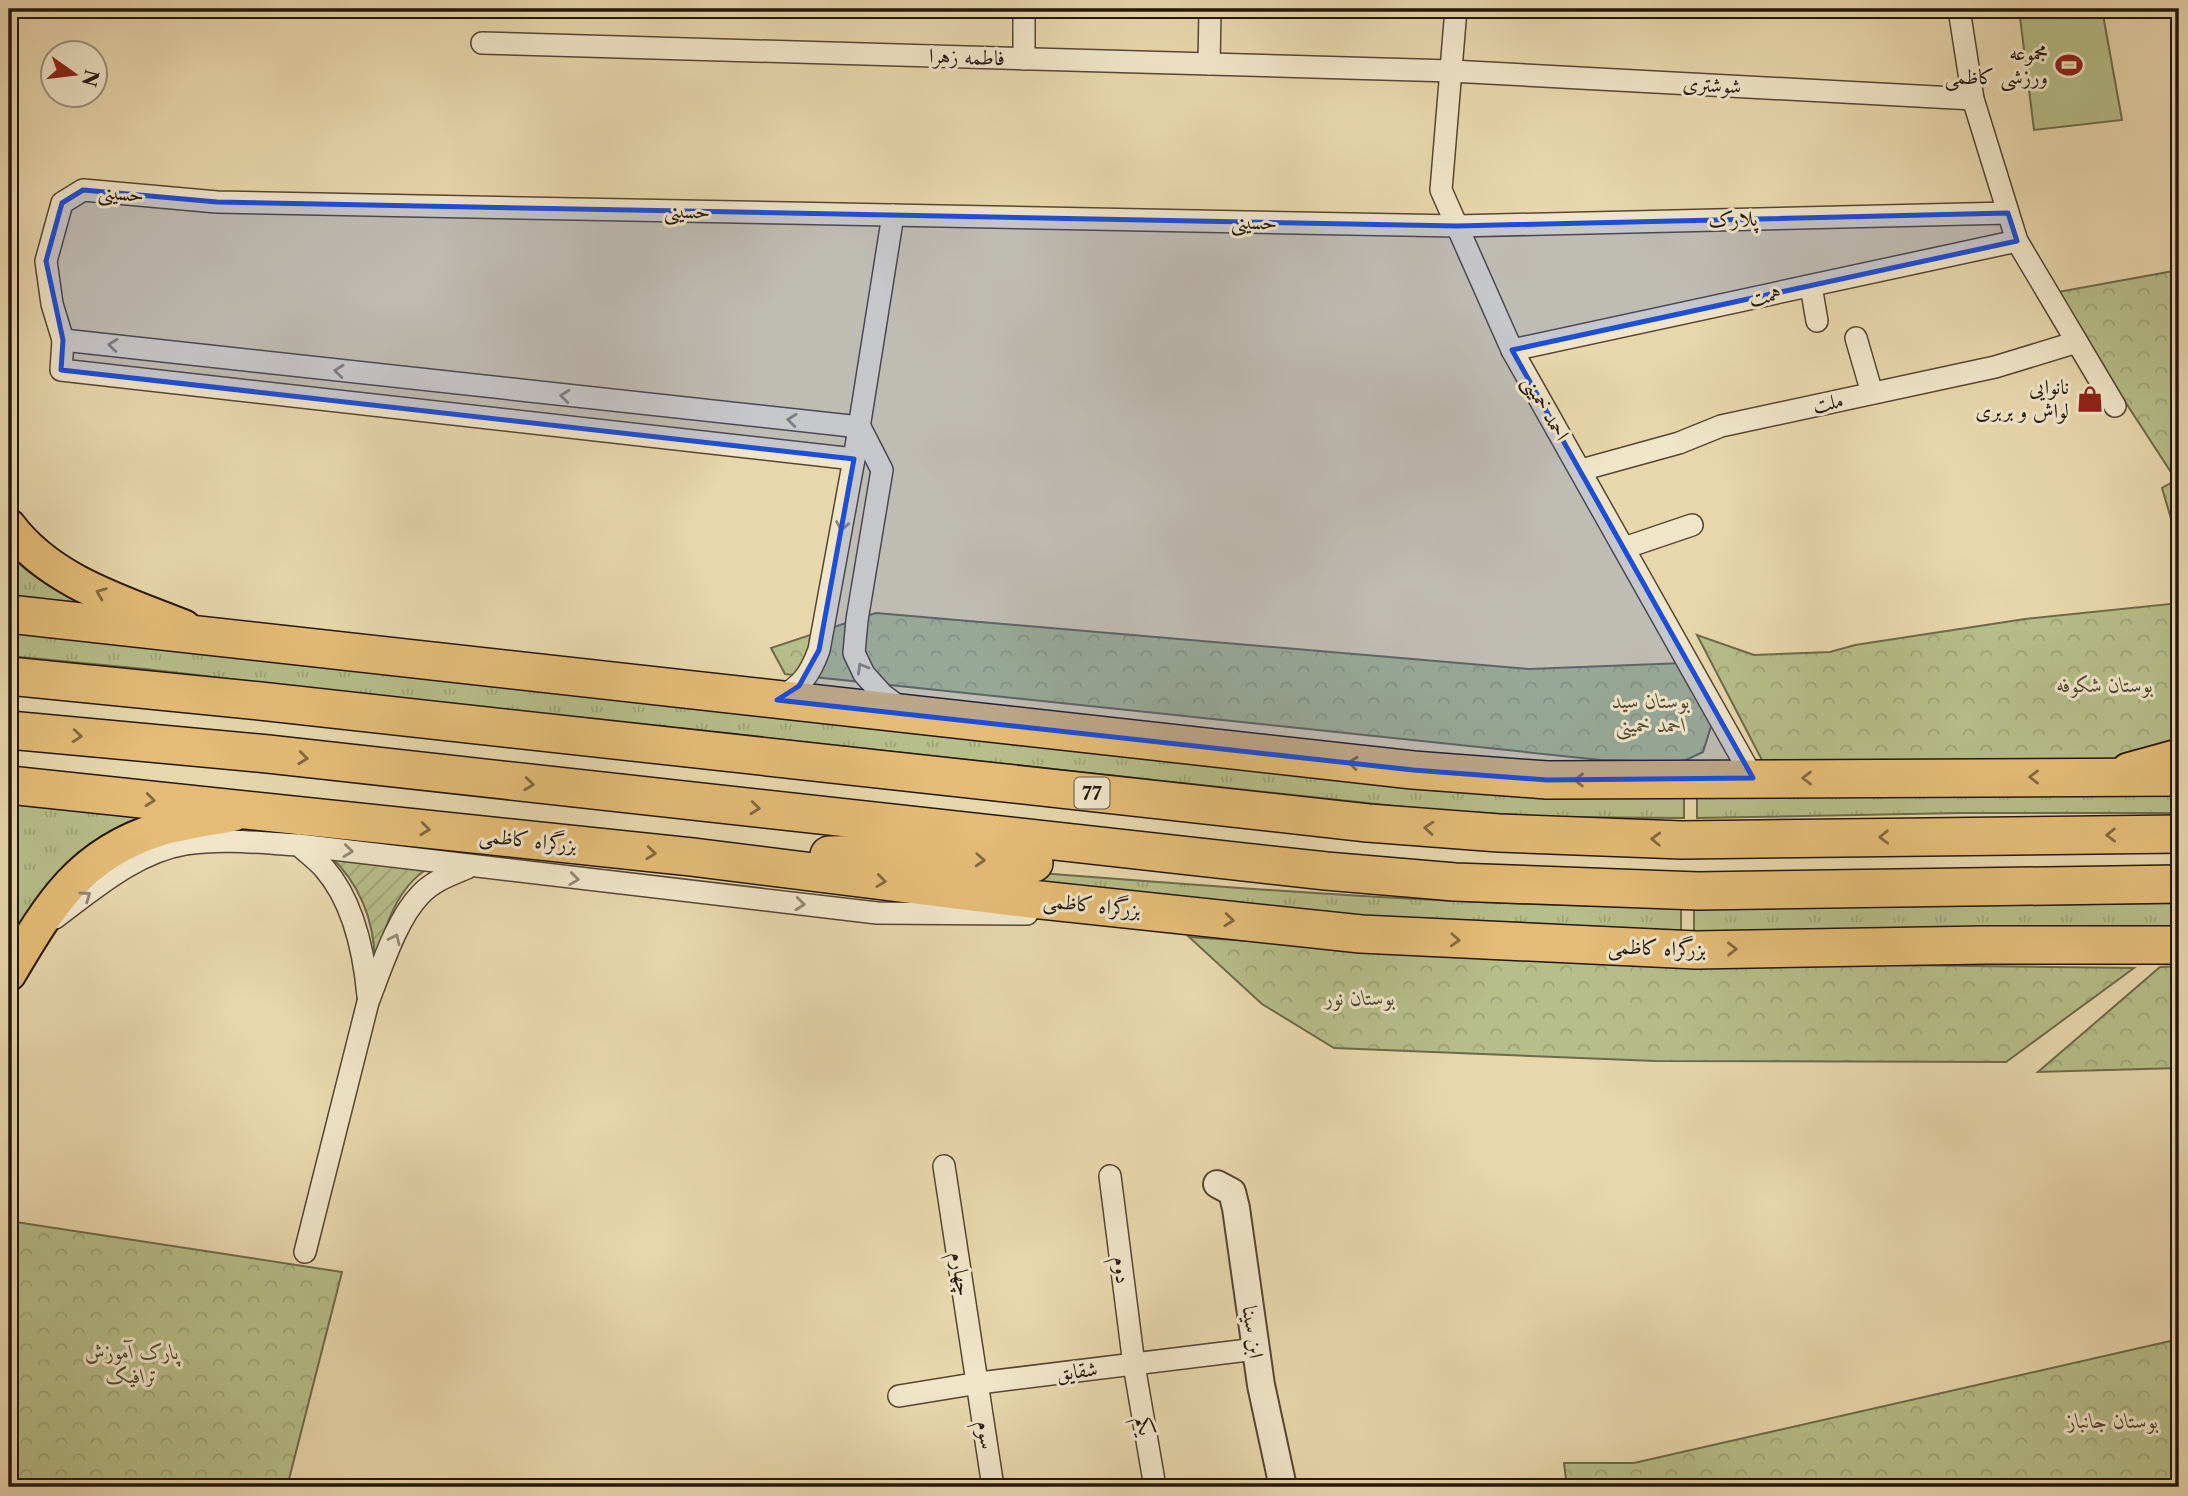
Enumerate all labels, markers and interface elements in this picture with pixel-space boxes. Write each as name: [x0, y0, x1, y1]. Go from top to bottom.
north arrow: [38, 38, 108, 108]
place label: مجموعه ورزشی کاظمی: [1945, 40, 2048, 92]
street label: فاطمه زهرا: [929, 43, 1005, 71]
sports icon: مجموعه ورزشی کاظمی: [2054, 50, 2084, 80]
text: N: [77, 67, 103, 89]
street label: شوشتری: [1682, 70, 1742, 100]
street label: حسینی: [97, 178, 145, 210]
street label: حسینی: [664, 198, 710, 226]
street label: پلارک: [1708, 206, 1759, 234]
street label: حسینی: [1231, 209, 1277, 237]
street label: همت: [1746, 280, 1783, 311]
one-way arrow: [107, 338, 119, 353]
one-way arrow: [334, 363, 345, 378]
street label: احمد خمینی: [1515, 371, 1575, 446]
place label: نانوایی لواش و بربری: [1975, 374, 2069, 424]
shop icon: نانوایی لواش و بربری: [2075, 384, 2105, 414]
street label: ملت: [1810, 387, 1846, 418]
one-way arrow: [560, 389, 571, 404]
one-way arrow: [786, 413, 797, 428]
one-way arrow: [835, 520, 850, 532]
one-way arrow: [95, 588, 107, 602]
one-way arrow: [857, 663, 870, 676]
park label: بوستان شکوفه: [2057, 672, 2153, 698]
park label: بوستان سید احمد خمینی: [1612, 688, 1690, 740]
one-way arrow: [71, 728, 82, 743]
one-way arrow: [297, 751, 309, 766]
one-way arrow: [1347, 756, 1358, 771]
one-way arrow: [2029, 769, 2039, 785]
one-way arrow: [1801, 770, 1812, 786]
one-way arrow: [1574, 772, 1584, 788]
one-way arrow: [523, 776, 535, 791]
road number: 77: [1074, 778, 1110, 808]
one-way arrow: [144, 792, 156, 807]
one-way arrow: [750, 801, 761, 816]
one-way arrow: [419, 821, 430, 836]
street label: بزرگراه کاظمی: [478, 821, 578, 859]
one-way arrow: [1423, 821, 1434, 836]
one-way arrow: [2105, 827, 2116, 843]
one-way arrow: [1878, 830, 1889, 845]
one-way arrow: [1650, 831, 1661, 846]
one-way arrow: [342, 844, 354, 859]
one-way arrow: [646, 845, 657, 860]
one-way arrow: [975, 852, 986, 867]
one-way arrow: [568, 872, 580, 887]
one-way arrow: [875, 873, 887, 888]
street label: بزرگراه کاظمی: [1042, 886, 1142, 924]
one-way arrow: [78, 892, 91, 904]
one-way arrow: [794, 897, 806, 912]
one-way arrow: [1223, 912, 1235, 927]
one-way arrow: [1450, 932, 1461, 947]
street label: بزرگراه کاظمی: [1608, 932, 1707, 964]
one-way arrow: [386, 934, 400, 946]
one-way arrow: [1727, 941, 1738, 957]
park label: بوستان نور: [1323, 985, 1395, 1011]
street label: چهارم: [940, 1250, 977, 1299]
street label: دوم: [1102, 1255, 1137, 1286]
street label: ابن سینا: [1236, 1304, 1270, 1360]
park label: پارک آموزش ترافیک: [85, 1339, 181, 1388]
street label: شقایق: [1055, 1356, 1099, 1386]
park label: بوستان جانباز: [2066, 1408, 2158, 1434]
street label: یکم: [1124, 1415, 1160, 1440]
street label: سوم: [966, 1419, 1001, 1452]

